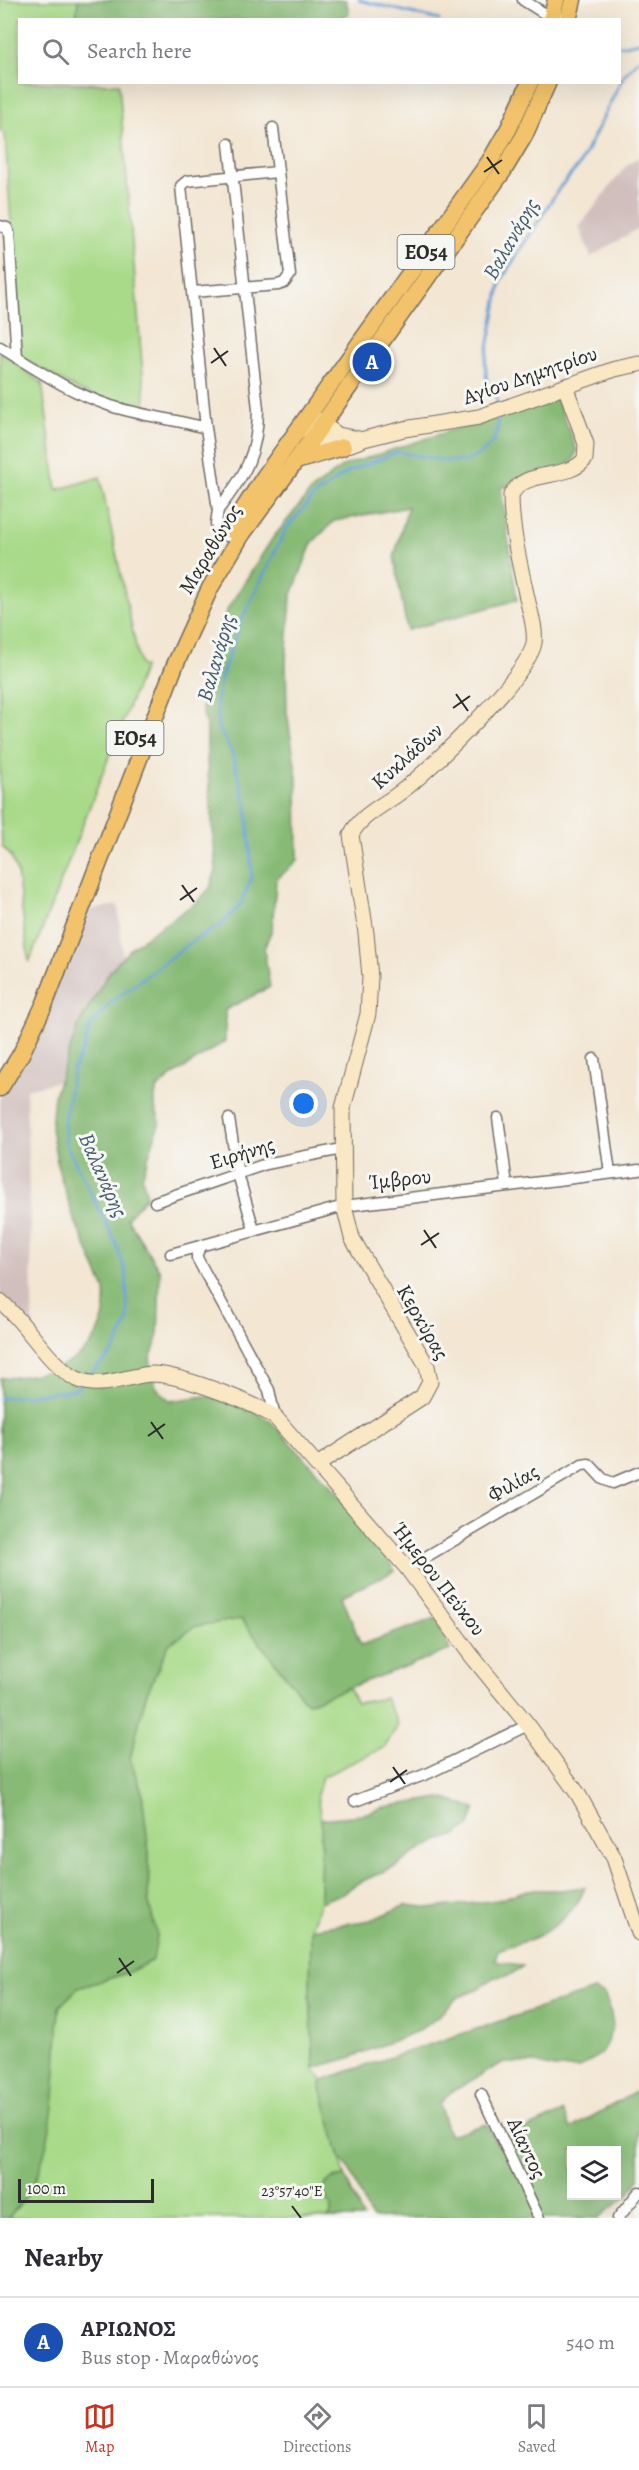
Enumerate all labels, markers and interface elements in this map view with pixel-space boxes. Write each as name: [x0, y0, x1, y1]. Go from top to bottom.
search box: [18, 18, 621, 84]
icon: search: [39, 35, 72, 68]
text: Search here: [87, 36, 192, 66]
water label: Βαλανάρης: [476, 193, 546, 285]
road number: ΕΟ54: [398, 235, 454, 269]
street label: Αγίου Δημητρίου: [458, 339, 601, 411]
pin: A: [352, 340, 392, 385]
street label: Μαραθώνος: [172, 499, 248, 599]
water label: Βαλανάρης: [189, 611, 243, 705]
street label: Κυκλάδων: [365, 716, 449, 796]
road number: ΕΟ54: [106, 721, 164, 755]
your location: [289, 1089, 318, 1118]
water label: Βαλανάρης: [71, 1128, 135, 1222]
street label: Ειρήνης: [206, 1130, 278, 1176]
street label: Ίμβρου: [367, 1162, 433, 1196]
street label: Κερκύρας: [390, 1279, 456, 1365]
street label: Φιλίας: [482, 1457, 544, 1509]
street label: Ήμερου Πεύκου: [386, 1516, 492, 1642]
street label: Αίαντος: [500, 2112, 553, 2183]
map controls: [567, 2146, 621, 2200]
button: layers: [567, 2146, 621, 2200]
scale bar: [18, 2176, 154, 2204]
text: 100 m: [27, 2178, 66, 2200]
text: 23°57'40"E: [261, 2181, 323, 2201]
text: Nearby: [24, 2240, 103, 2275]
text: ΑΡΙΩΝΟΣ: [81, 2314, 176, 2344]
text: A: [37, 2329, 50, 2356]
text: 540 m: [566, 2329, 615, 2356]
text: Bus stop · Μαραθώνος: [81, 2344, 259, 2371]
tab: Map: [83, 2400, 116, 2458]
tab: Directions: [283, 2400, 351, 2458]
tab: Saved: [518, 2400, 556, 2458]

